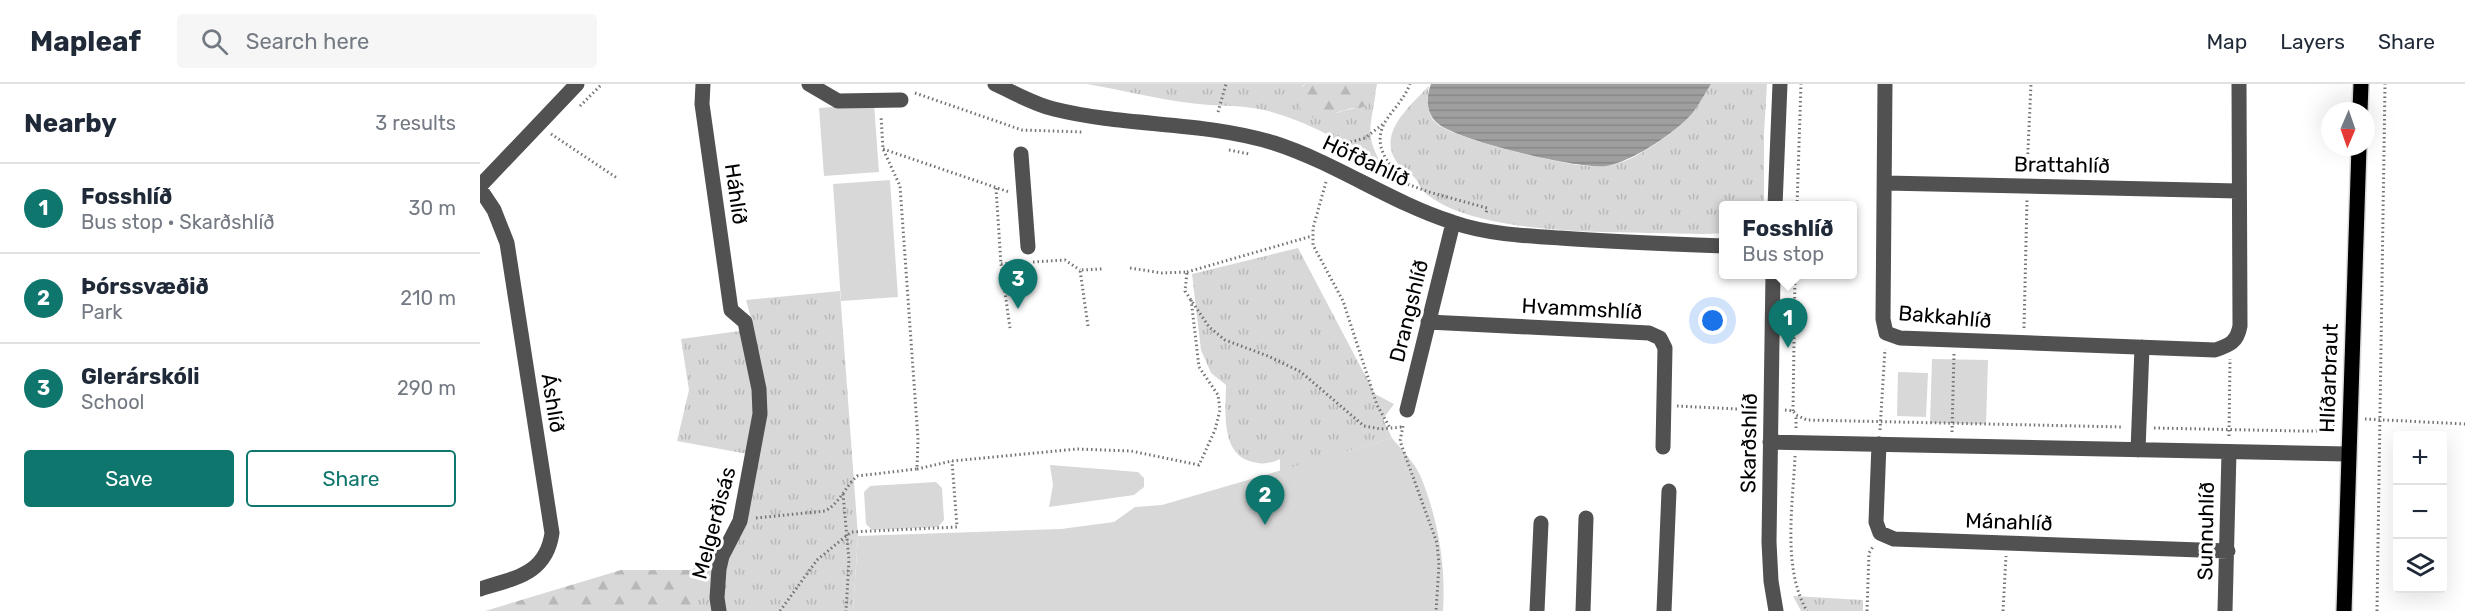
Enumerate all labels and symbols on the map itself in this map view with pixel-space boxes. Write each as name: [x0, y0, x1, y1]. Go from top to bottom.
north arrow: [2321, 102, 2375, 156]
street label: Höfðahlíð: [1319, 130, 1414, 191]
street label: Brattahlíð: [2014, 151, 2110, 178]
street label: Háhlíð: [720, 162, 753, 226]
street label: Drangshlíð: [1384, 257, 1433, 365]
pin: 3: [998, 260, 1038, 309]
street label: Hvammshlíð: [1521, 293, 1643, 324]
pin: 1: [1768, 298, 1808, 348]
street label: Bakkahlíð: [1897, 300, 1993, 333]
your location: [1698, 306, 1727, 335]
street label: Hlíðarbraut: [2314, 323, 2343, 433]
street label: Áshlíð: [536, 371, 571, 434]
street label: Skarðshlíð: [1735, 393, 1762, 493]
street label: Melgerðisás: [687, 464, 740, 582]
pin: 2: [1246, 476, 1284, 525]
street label: Sunnuhlíð: [2192, 481, 2219, 581]
street label: Mánahlíð: [1965, 507, 2053, 536]

